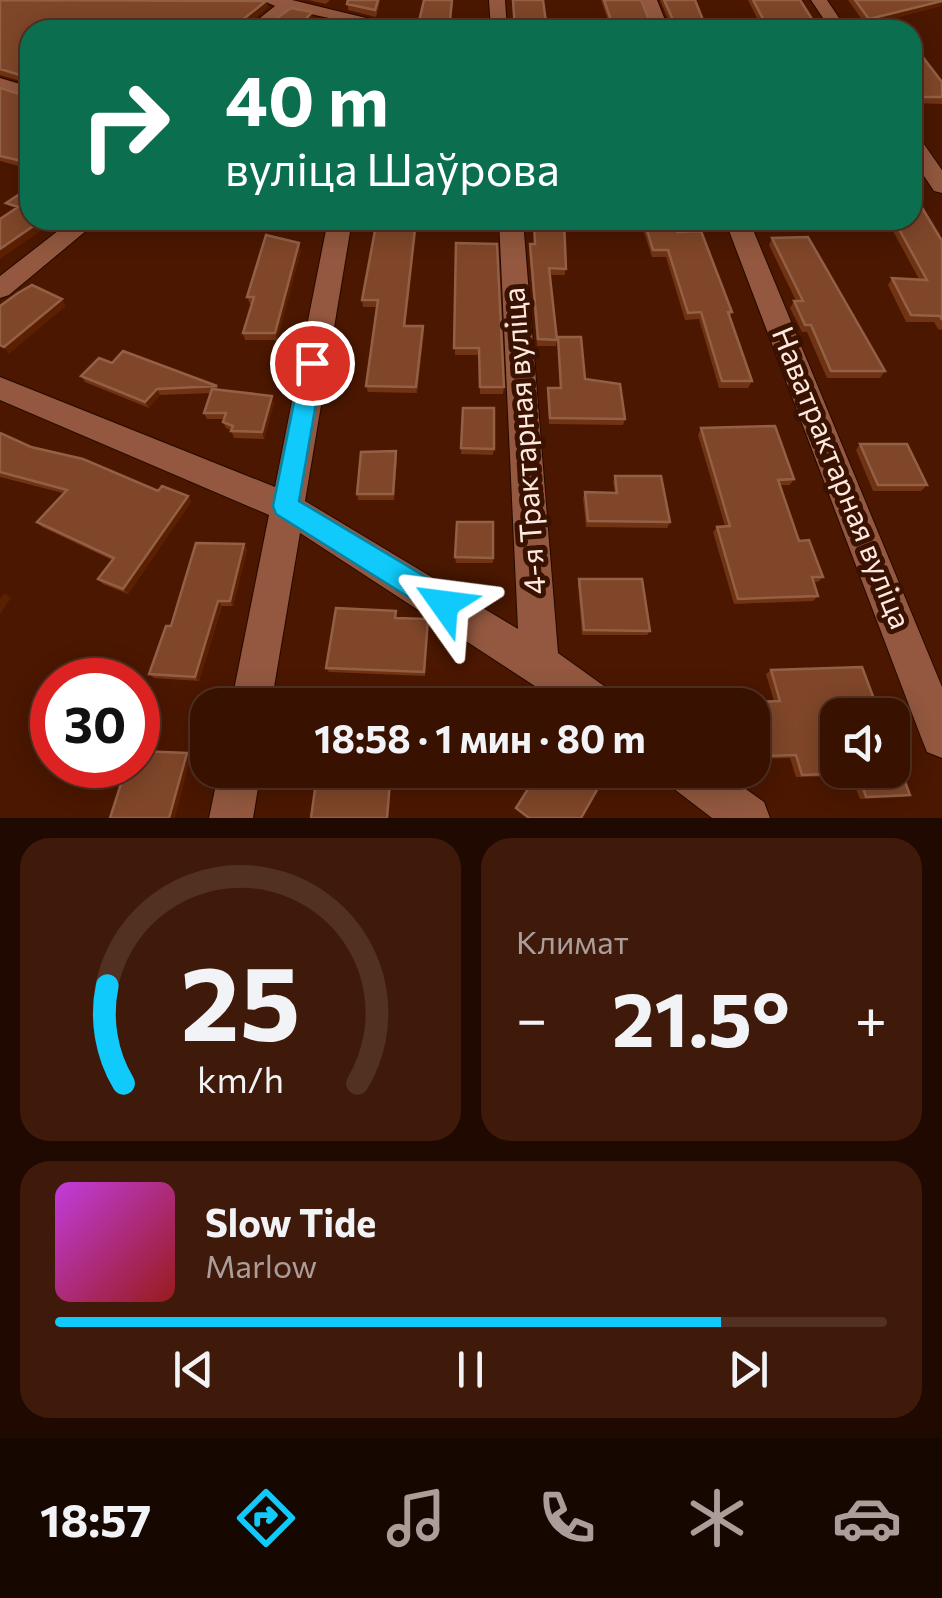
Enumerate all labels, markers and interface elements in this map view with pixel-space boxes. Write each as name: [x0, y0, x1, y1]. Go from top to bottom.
text: 40 m: [225, 55, 389, 140]
icon: right: [60, 60, 190, 190]
text: вуліца Шаўрова: [225, 140, 560, 195]
street label: 4-я Трактарная вуліца: [493, 286, 552, 596]
pin: [270, 321, 355, 406]
street label: Наватрактарная вуліца: [766, 321, 921, 634]
icon: arrive: [285, 336, 340, 391]
position arrow: [392, 552, 496, 656]
speed limit sign: 30: [30, 658, 160, 788]
map controls: [820, 698, 910, 788]
button: sound: [820, 698, 910, 788]
text: 18:58 · 1 мин · 80 m: [314, 714, 646, 761]
text: Климат: [516, 921, 629, 961]
text: 25: [181, 935, 300, 1062]
text: 21.5°: [612, 971, 790, 1062]
text: −: [516, 983, 547, 1050]
text: +: [855, 983, 887, 1050]
text: km/h: [197, 1057, 284, 1100]
text: Slow Tide: [205, 1198, 376, 1245]
text: Marlow: [205, 1245, 317, 1285]
icon: previous: [166, 1342, 221, 1397]
icon: pause: [443, 1342, 498, 1397]
icon: next: [721, 1342, 776, 1397]
icon: directions: [231, 1483, 301, 1553]
icon: music: [381, 1483, 451, 1553]
icon: phone: [532, 1483, 602, 1553]
icon: climate: [682, 1483, 752, 1553]
icon: car: [832, 1483, 902, 1553]
text: 18:57: [40, 1491, 151, 1546]

